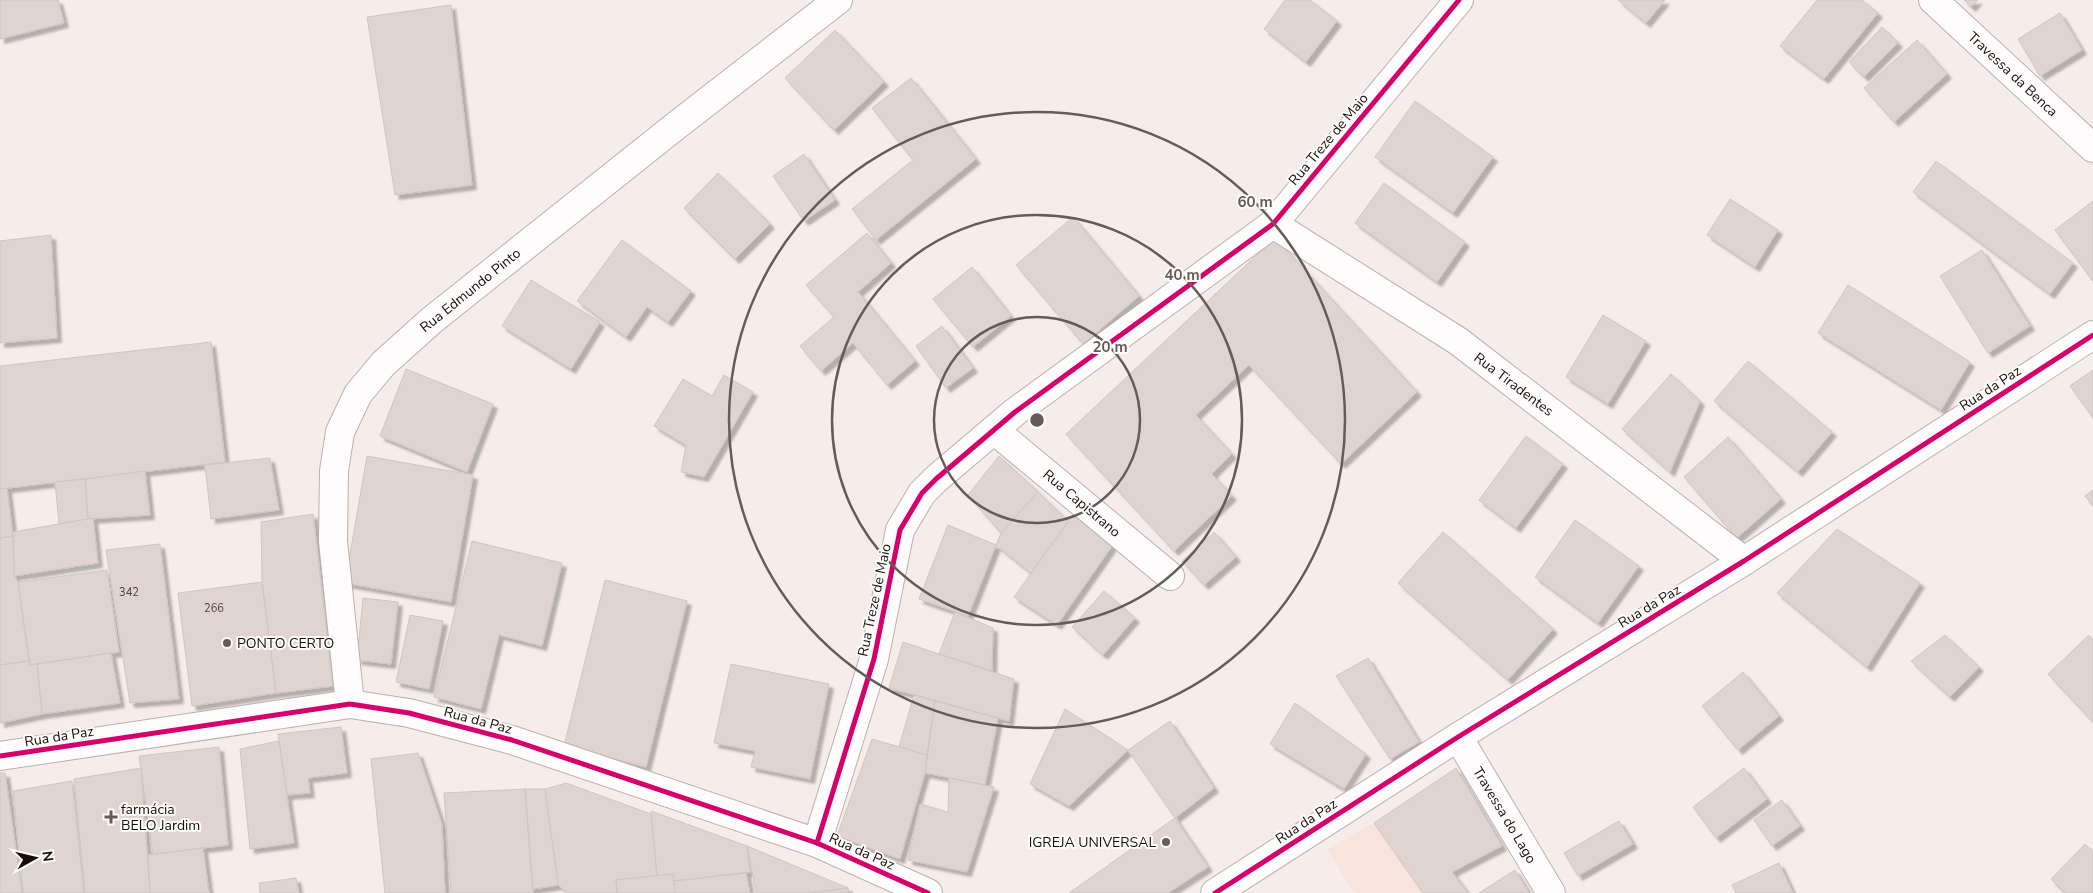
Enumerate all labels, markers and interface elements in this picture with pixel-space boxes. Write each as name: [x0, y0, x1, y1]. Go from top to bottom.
street label: Travessa da Benca: [1964, 28, 2062, 121]
street label: Rua Treze de Maio: [1284, 89, 1373, 189]
text: 60 m: [1237, 192, 1273, 212]
street label: Rua Edmundo Pinto: [416, 244, 525, 337]
text: 40 m: [1164, 265, 1200, 285]
text: 20 m: [1092, 337, 1128, 357]
street label: Rua Tiradentes: [1470, 348, 1558, 421]
street label: Rua da Paz: [1956, 361, 2025, 415]
centre of rings: [1028, 411, 1046, 429]
street label: Rua Capistrano: [1039, 465, 1125, 542]
street label: Rua Treze de Maio: [853, 542, 896, 658]
street label: Rua da Paz: [1614, 580, 1685, 633]
house number: 342: [119, 585, 139, 600]
house number: 266: [204, 601, 224, 616]
place label: PONTO CERTO: [237, 634, 334, 653]
marker: PONTO CERTO: [221, 637, 233, 649]
street label: Rua da Paz: [442, 702, 515, 739]
street label: Rua da Paz: [23, 722, 96, 751]
street label: Travessa do Lago: [1468, 764, 1541, 867]
street label: Rua da Paz: [1272, 794, 1341, 848]
place label: farmácia BELO Jardim: [121, 800, 200, 835]
marker: farmácia BELO Jardim: [105, 811, 117, 823]
street label: Rua da Paz: [826, 829, 898, 875]
north arrow: [10, 833, 60, 883]
place label: IGREJA UNIVERSAL: [1029, 833, 1156, 852]
marker: IGREJA UNIVERSAL: [1160, 836, 1172, 848]
text: N: [37, 850, 58, 863]

